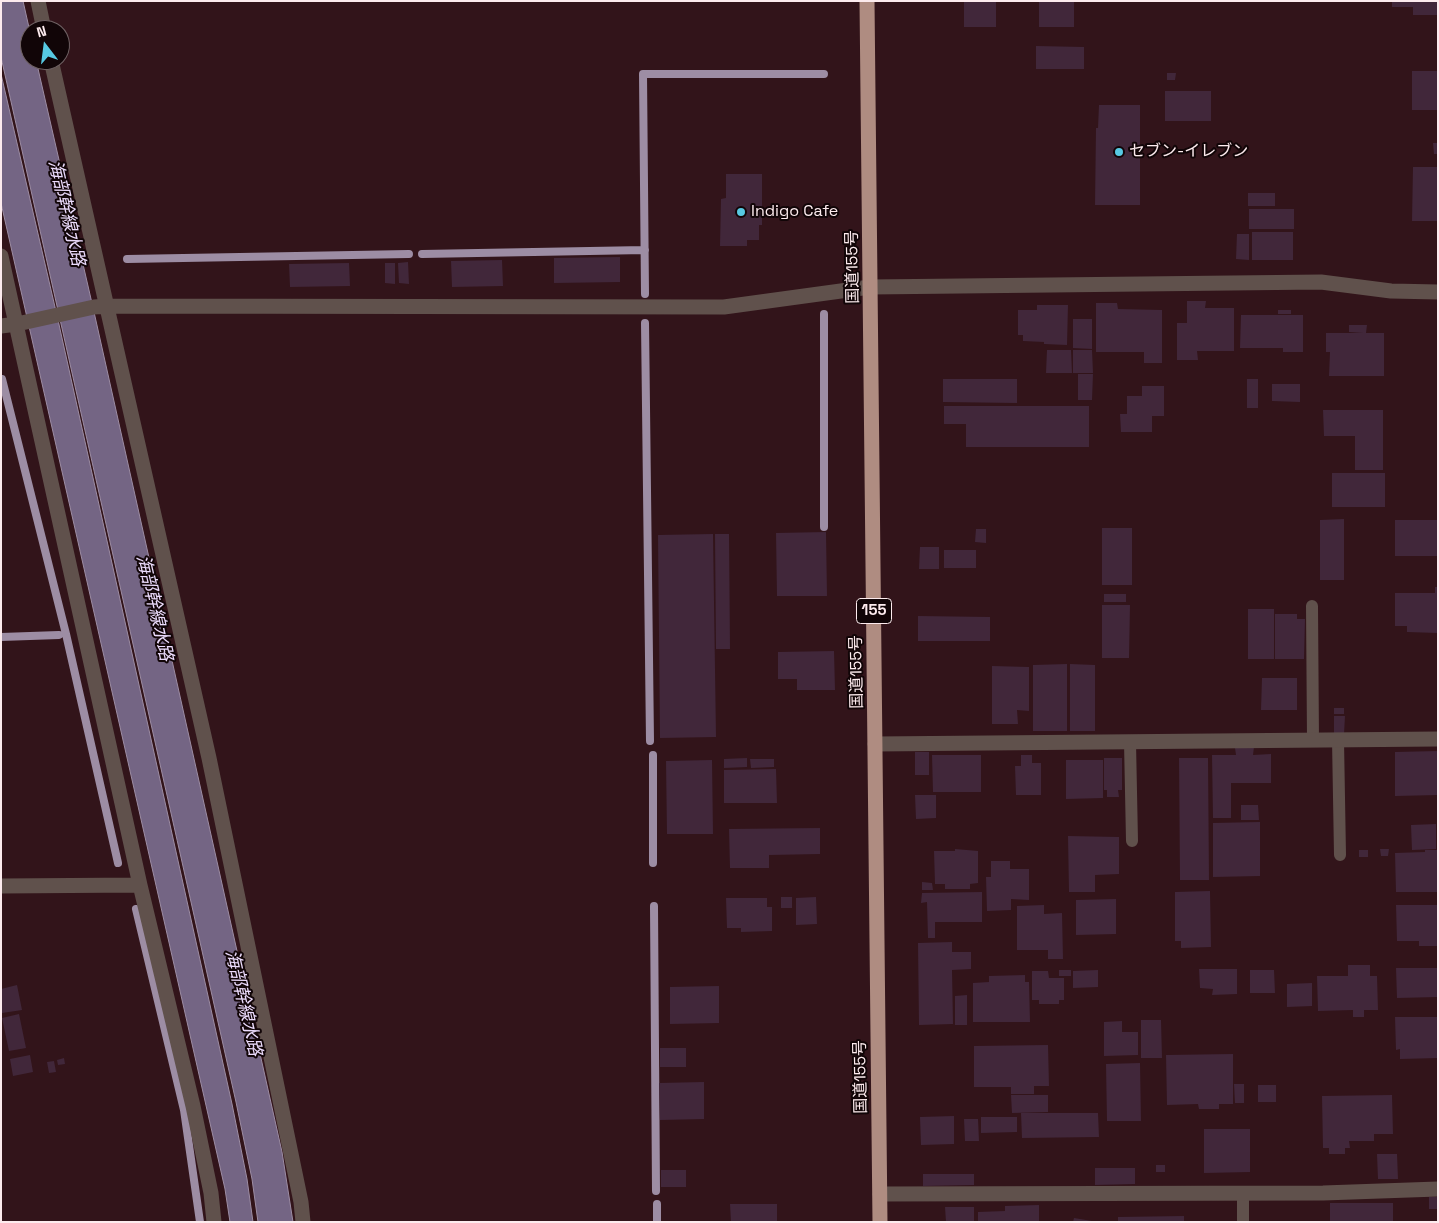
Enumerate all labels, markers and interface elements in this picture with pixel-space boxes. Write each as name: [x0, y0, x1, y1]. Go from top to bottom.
north arrow: [20, 20, 70, 70]
text: N: [35, 22, 48, 41]
place label: セブン-イレブン: [1129, 142, 1248, 162]
marker: セブン-イレブン: [1113, 146, 1125, 158]
water label: 海部幹線水路: [43, 158, 89, 268]
place label: Indigo Cafe: [751, 202, 838, 222]
marker: Indigo Cafe: [735, 206, 747, 218]
street label: 国道155号: [843, 230, 863, 304]
water label: 海部幹線水路: [131, 553, 177, 663]
road number: 155: [856, 598, 892, 624]
street label: 国道155号: [847, 635, 867, 709]
water label: 海部幹線水路: [220, 948, 266, 1058]
street label: 国道155号: [851, 1040, 871, 1114]

